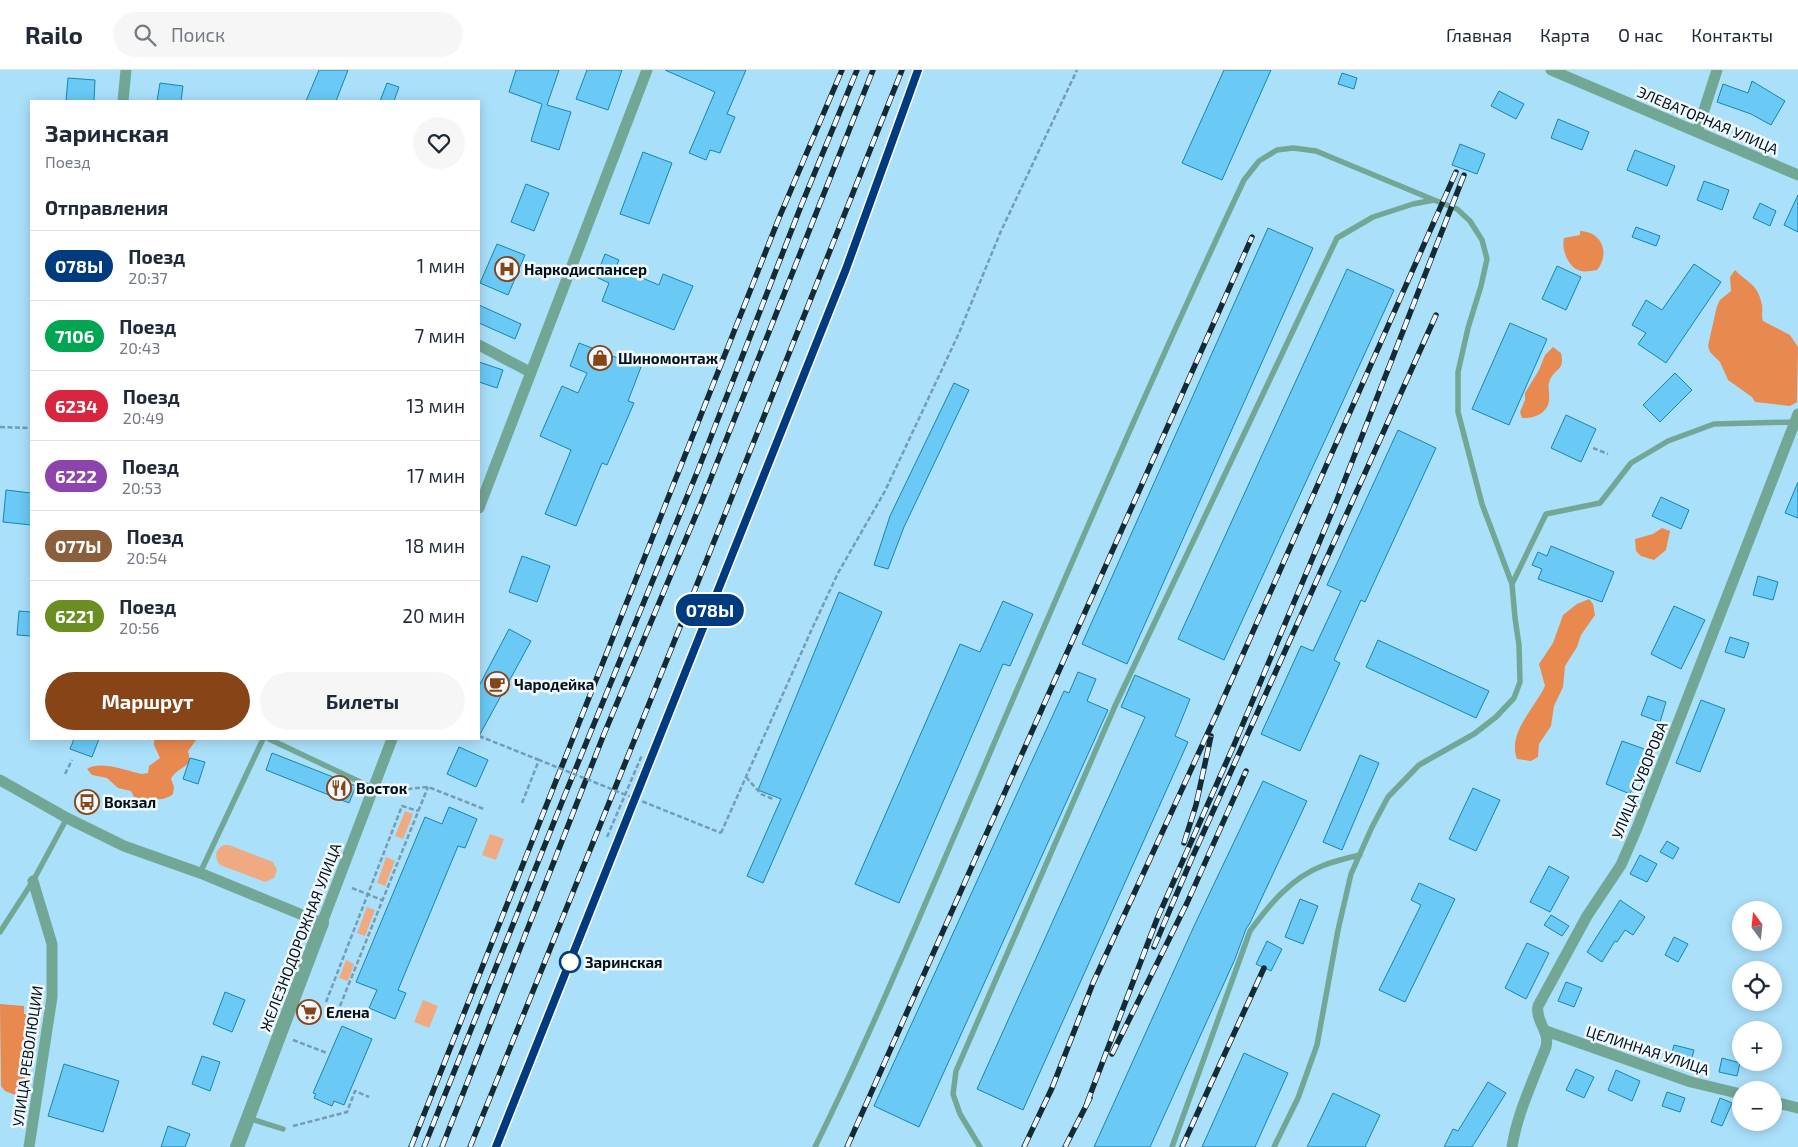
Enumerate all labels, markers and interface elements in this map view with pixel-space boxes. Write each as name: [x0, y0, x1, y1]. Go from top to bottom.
search box: [113, 12, 463, 57]
text: Railo: [25, 20, 83, 49]
icon: search: [131, 21, 159, 49]
text: Поиск: [171, 23, 225, 46]
text: Главная: [1446, 24, 1512, 46]
text: Карта: [1540, 24, 1590, 46]
text: О нас: [1618, 24, 1663, 46]
text: Контакты: [1691, 24, 1773, 46]
street label: ЭЛЕВАТОРНАЯ УЛИЦА: [1635, 82, 1782, 158]
button: heart: [413, 117, 465, 169]
text: Заринская: [45, 118, 169, 147]
text: Поезд: [45, 152, 91, 171]
text: Отправления: [45, 196, 168, 219]
text: Поезд: [128, 245, 185, 268]
text: 1 мин: [417, 254, 465, 277]
text: 078Ы: [55, 255, 103, 277]
hospital icon: Наркодиспансер: [494, 256, 520, 282]
place label: Наркодиспансер: [524, 260, 647, 278]
text: 20:37: [128, 268, 168, 287]
text: Поезд: [119, 315, 176, 338]
text: 7 мин: [415, 324, 465, 347]
text: 7106: [55, 325, 94, 347]
text: 20:43: [119, 338, 160, 357]
shop icon: Шиномонтаж: [587, 345, 613, 371]
place label: Шиномонтаж: [618, 349, 719, 367]
text: Поезд: [123, 385, 180, 408]
text: 13 мин: [406, 394, 465, 417]
text: 6234: [55, 395, 98, 417]
text: 20:49: [123, 408, 164, 427]
text: Поезд: [122, 455, 179, 478]
text: 17 мин: [407, 464, 465, 487]
text: 6222: [55, 465, 97, 487]
text: 20:53: [122, 478, 162, 497]
text: Поезд: [127, 525, 183, 548]
text: 18 мин: [405, 534, 465, 557]
text: 077Ы: [55, 535, 102, 557]
text: 20:54: [127, 548, 167, 567]
line badge: 078Ы: [675, 594, 745, 626]
text: Поезд: [119, 595, 176, 618]
text: 078Ы: [686, 599, 734, 621]
text: 20 мин: [402, 604, 465, 627]
text: 6221: [55, 605, 94, 627]
text: 20:56: [119, 618, 159, 637]
cafe icon: Чародейка: [484, 671, 510, 697]
button: Маршрут: [45, 672, 250, 730]
button: Билеты: [260, 672, 465, 730]
place label: Чародейка: [514, 675, 594, 693]
street label: УЛИЦА СУВОРОВА: [1607, 718, 1671, 841]
restaurant icon: Восток: [326, 775, 352, 801]
place label: Восток: [356, 779, 408, 797]
bus stop icon: Вокзал: [74, 789, 100, 815]
place label: Вокзал: [104, 793, 156, 811]
street label: ЖЕЛЕЗНОДОРОЖНАЯ УЛИЦА: [256, 840, 345, 1034]
north arrow: [1732, 901, 1782, 951]
map controls: [1732, 901, 1782, 1131]
marker: Заринская: [559, 951, 581, 973]
place label: Заринская: [585, 953, 663, 971]
button: locate: [1732, 961, 1782, 1011]
street label: УЛИЦА РЕВОЛЮЦИИ: [8, 984, 46, 1128]
supermarket icon: Елена: [296, 999, 322, 1025]
place label: Елена: [326, 1003, 370, 1021]
button: +: [1732, 1021, 1782, 1071]
street label: ЦЕЛИННАЯ УЛИЦА: [1584, 1022, 1712, 1079]
button: −: [1732, 1081, 1782, 1131]

